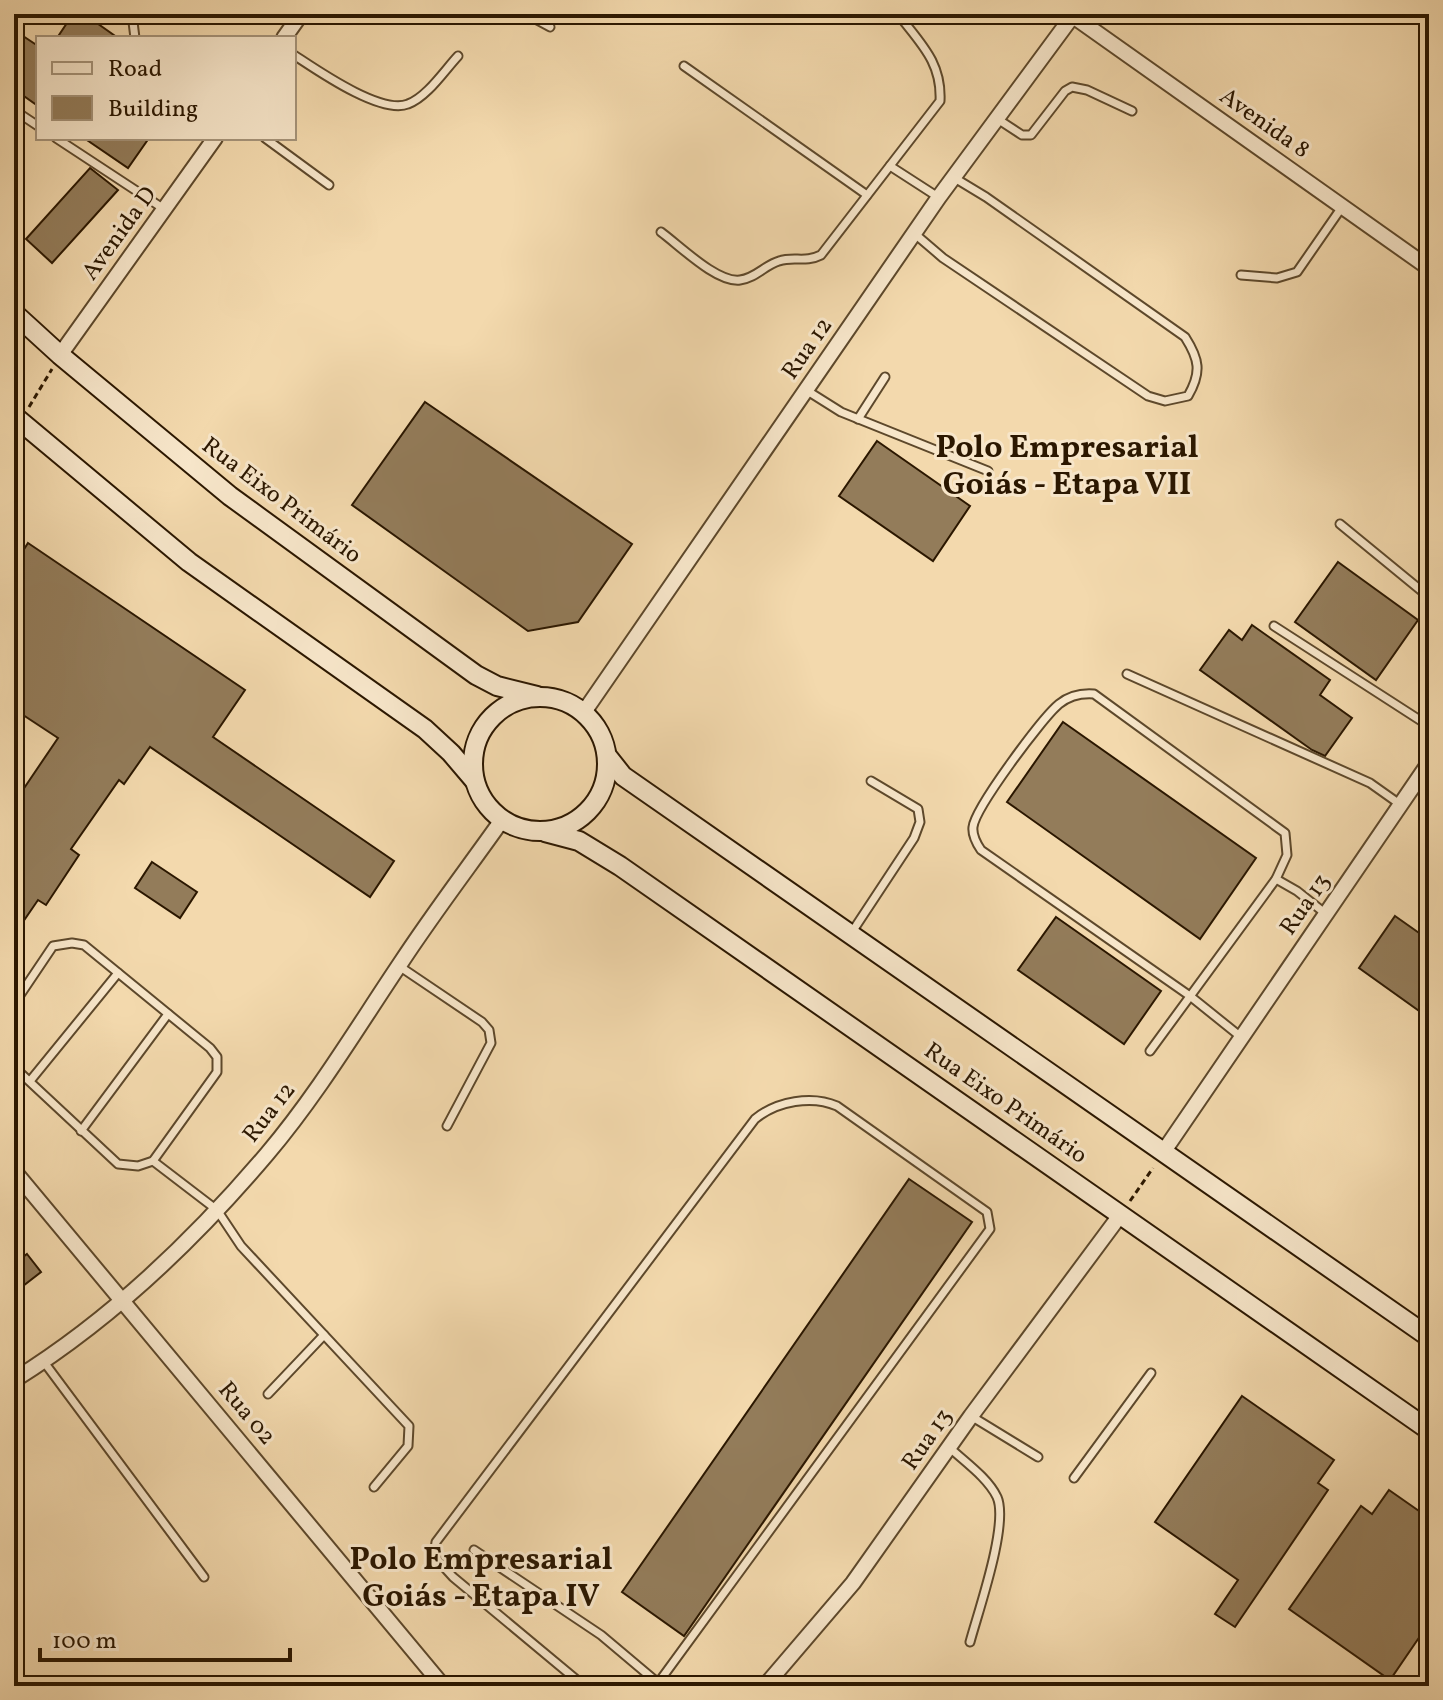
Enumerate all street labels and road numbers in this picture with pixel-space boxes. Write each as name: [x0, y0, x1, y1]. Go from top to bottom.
street label: Avenida 8: [1212, 80, 1316, 168]
street label: Avenida D: [74, 180, 166, 288]
street label: Rua 12: [774, 311, 842, 387]
street label: Rua Eixo Primário: [194, 430, 368, 572]
street label: Rua 13: [1272, 867, 1340, 943]
street label: Rua Eixo Primário: [916, 1035, 1094, 1173]
street label: Rua 12: [235, 1075, 305, 1151]
street label: Rua 02: [209, 1375, 283, 1453]
street label: Rua 13: [894, 1402, 962, 1478]

